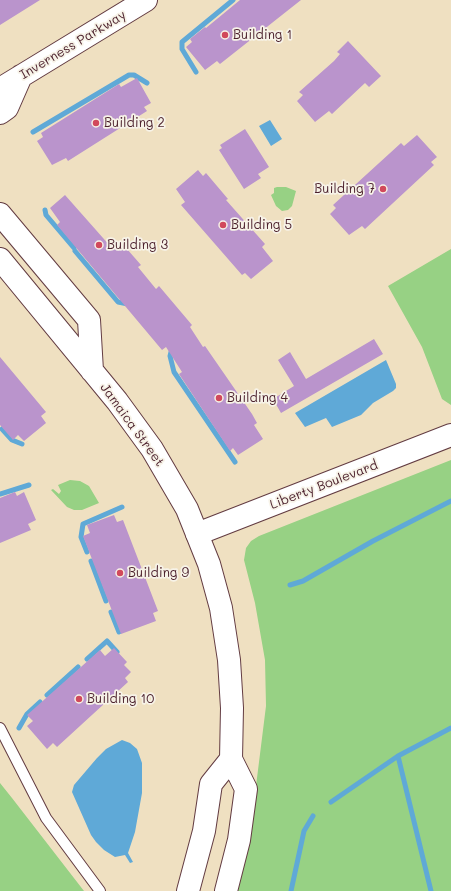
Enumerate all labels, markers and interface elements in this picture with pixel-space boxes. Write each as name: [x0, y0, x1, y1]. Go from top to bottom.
street label: Inverness Parkway: [17, 7, 129, 83]
place label: Building 1: [233, 27, 292, 43]
marker: Building 1: [220, 30, 230, 40]
place label: Building 2: [104, 115, 165, 131]
marker: Building 2: [91, 118, 101, 128]
place label: Building 7: [314, 181, 375, 197]
marker: Building 7: [378, 184, 388, 194]
place label: Building 5: [231, 217, 292, 233]
marker: Building 5: [218, 220, 228, 230]
place label: Building 3: [107, 237, 168, 253]
marker: Building 3: [94, 240, 104, 250]
street label: Jamaica Street: [97, 380, 167, 470]
place label: Building 4: [227, 390, 288, 406]
marker: Building 4: [214, 393, 224, 403]
street label: Liberty Boulevard: [268, 457, 380, 513]
place label: Building 9: [128, 565, 189, 581]
marker: Building 9: [115, 568, 125, 578]
place label: Building 10: [87, 691, 154, 707]
marker: Building 10: [74, 694, 84, 704]

